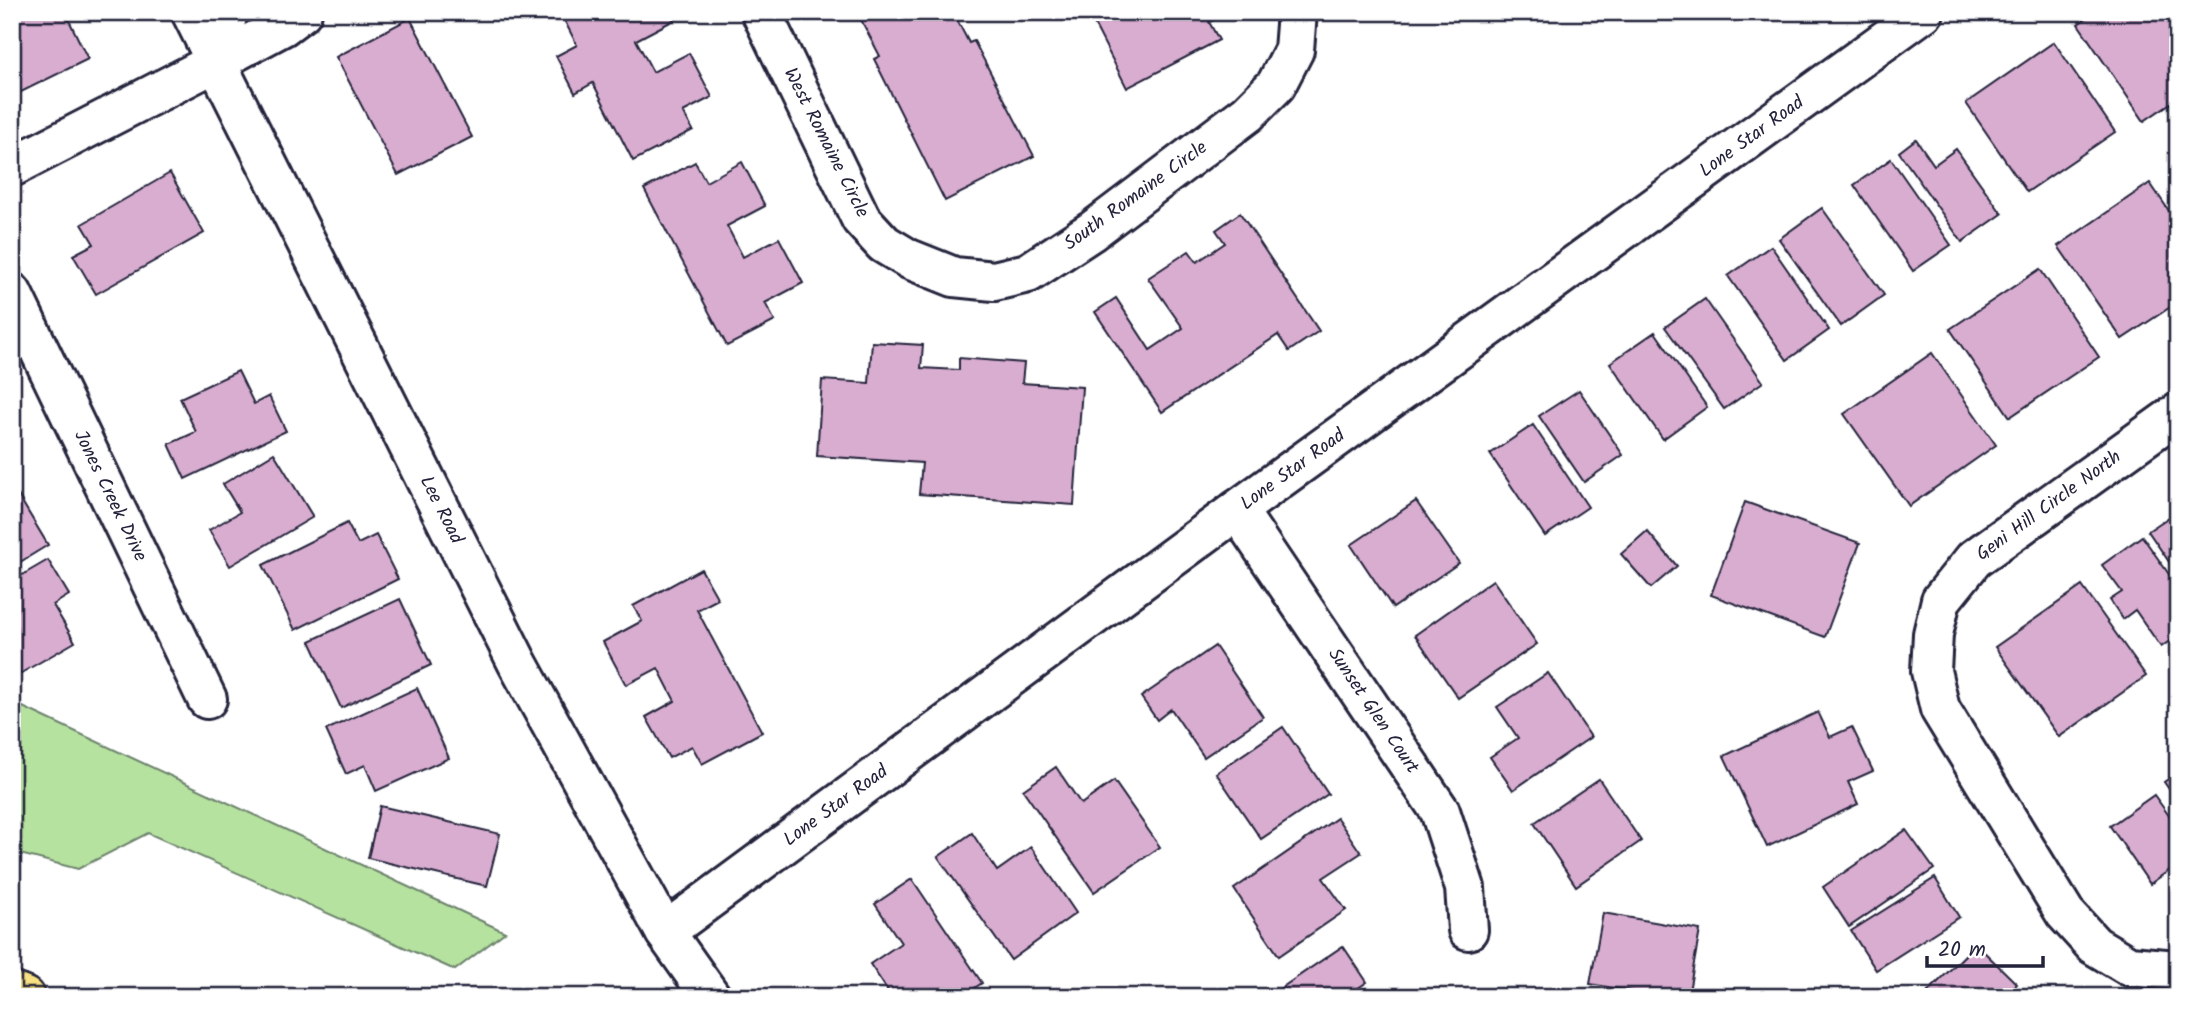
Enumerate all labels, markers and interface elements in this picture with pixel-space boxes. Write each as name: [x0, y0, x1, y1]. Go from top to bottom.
street label: West Romaine Circle: [775, 63, 877, 224]
street label: Lone Star Road: [1693, 88, 1811, 185]
street label: South Romaine Circle: [1058, 133, 1215, 259]
street label: Lone Star Road: [1234, 421, 1352, 518]
street label: Jones Creek Drive: [65, 425, 155, 567]
street label: Geni Hill Circle North: [1970, 443, 2128, 569]
street label: Lee Road: [411, 471, 471, 550]
street label: Sunset Glen Court: [1320, 642, 1427, 781]
street label: Lone Star Road: [777, 757, 895, 854]
scale bar: [1927, 925, 2043, 969]
text: 20 m: [1938, 934, 1986, 967]

